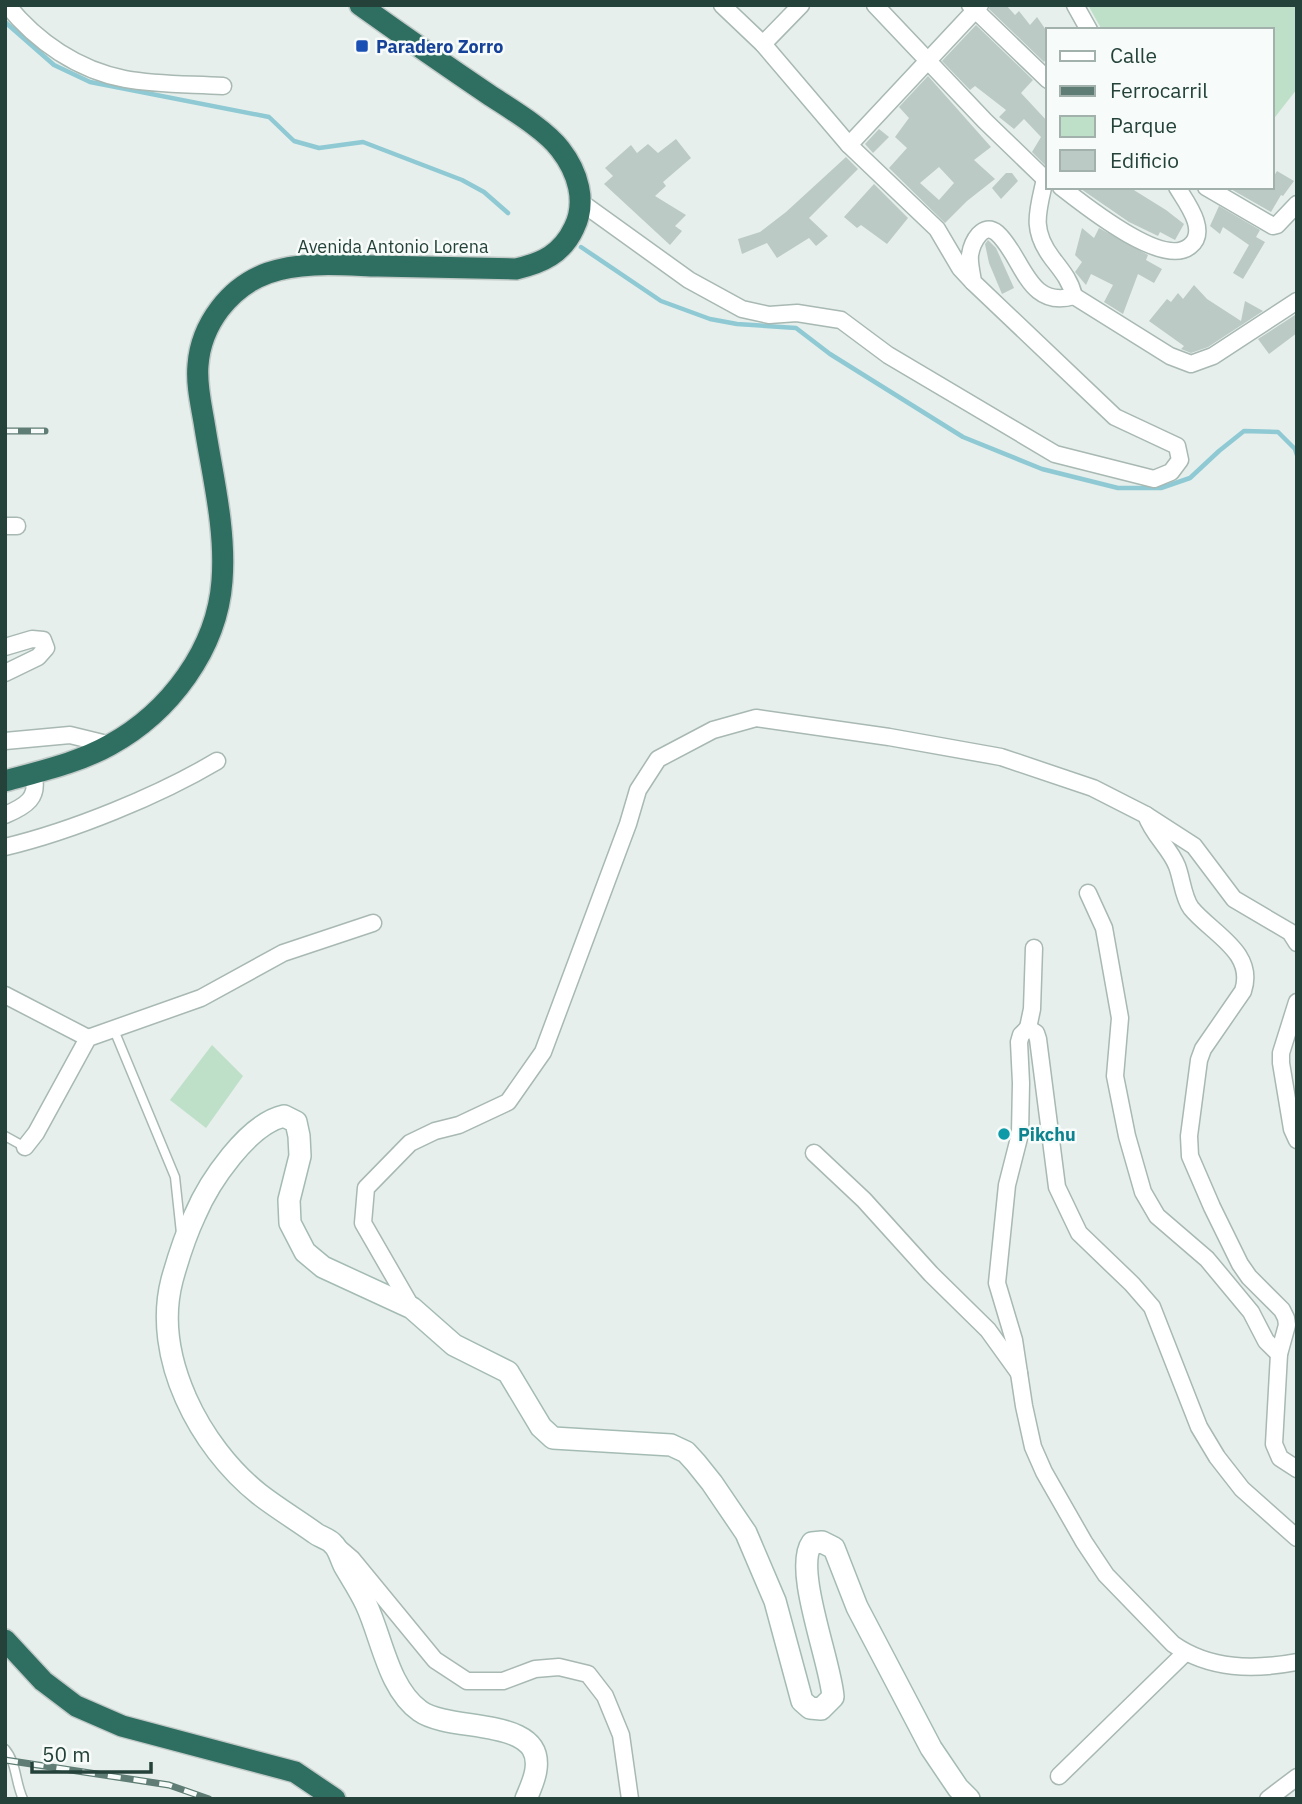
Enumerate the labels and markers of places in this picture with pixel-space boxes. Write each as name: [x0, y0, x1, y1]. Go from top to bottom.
place label: Paradero Zorro: [376, 35, 503, 58]
marker: Paradero Zorro: [354, 38, 370, 54]
place label: Pikchu: [1018, 1123, 1076, 1146]
marker: Pikchu: [996, 1126, 1012, 1142]

